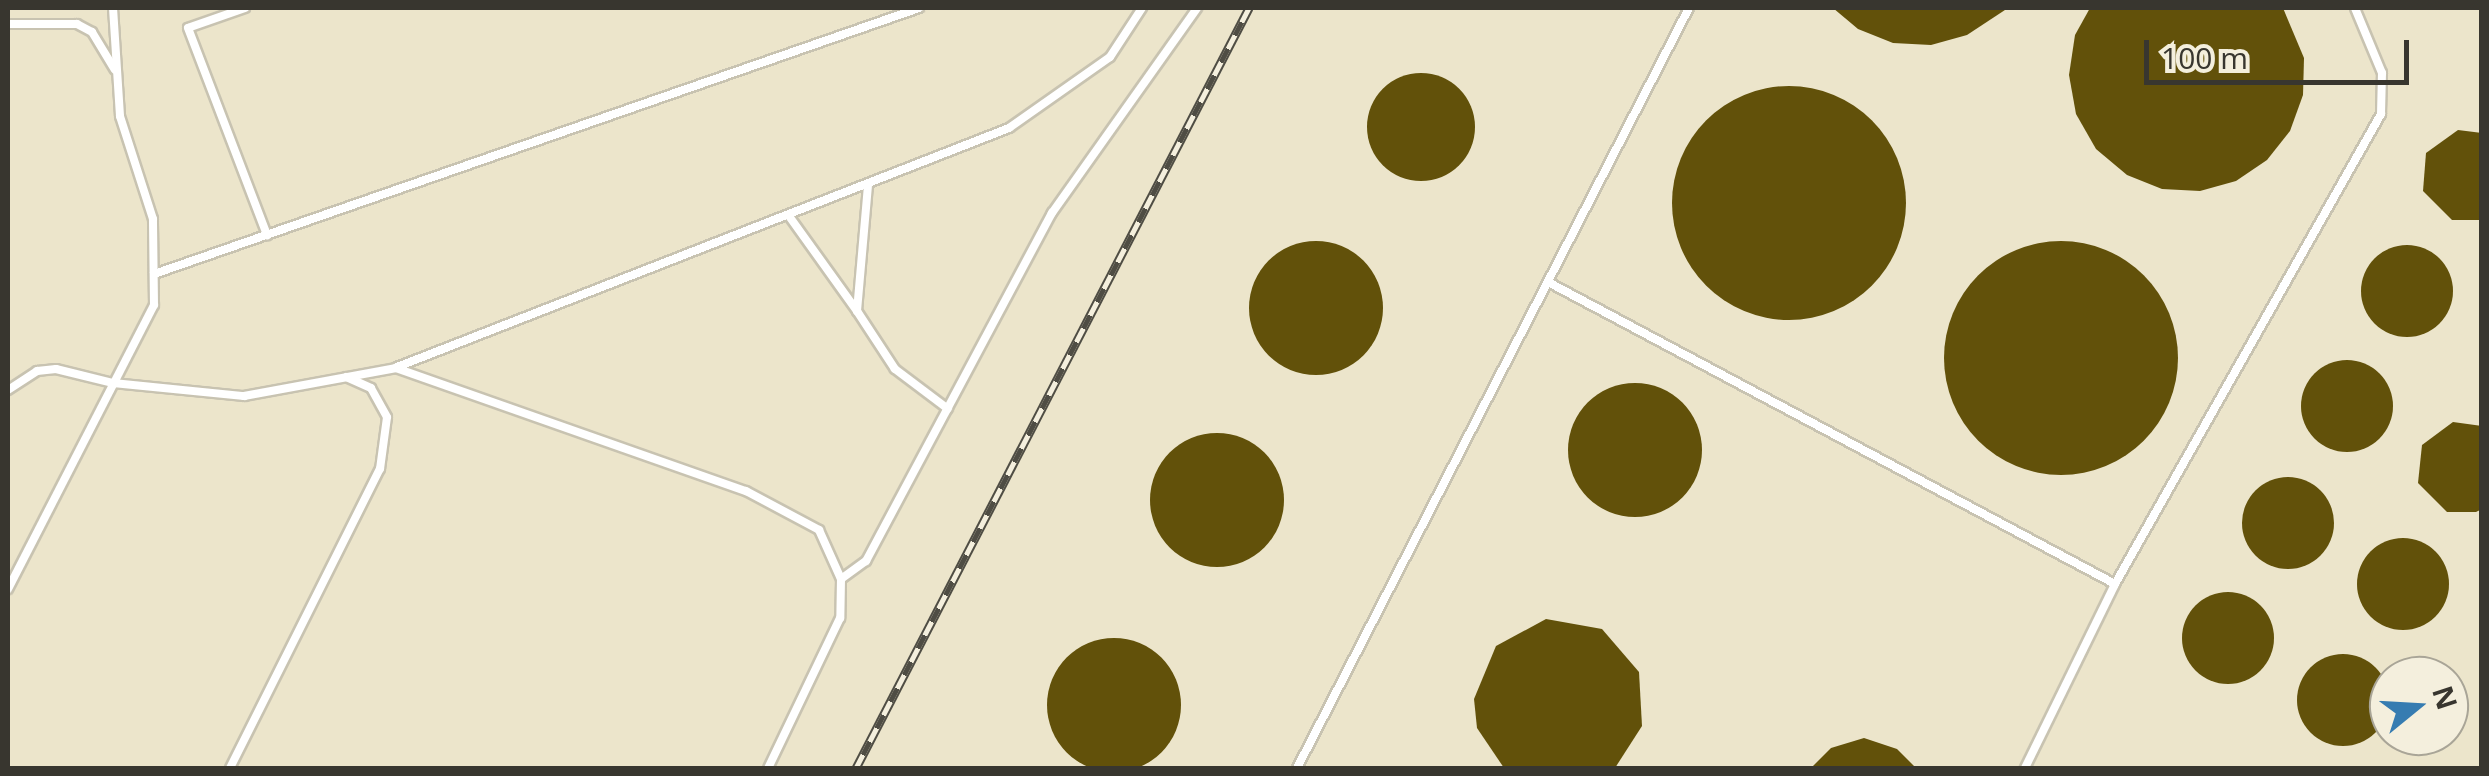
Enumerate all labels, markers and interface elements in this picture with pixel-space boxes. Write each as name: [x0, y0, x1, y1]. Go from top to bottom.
scale bar: [2149, 20, 2414, 82]
text: 100 m: [2161, 37, 2248, 78]
north arrow: [2369, 656, 2469, 756]
text: N: [2424, 681, 2467, 714]

